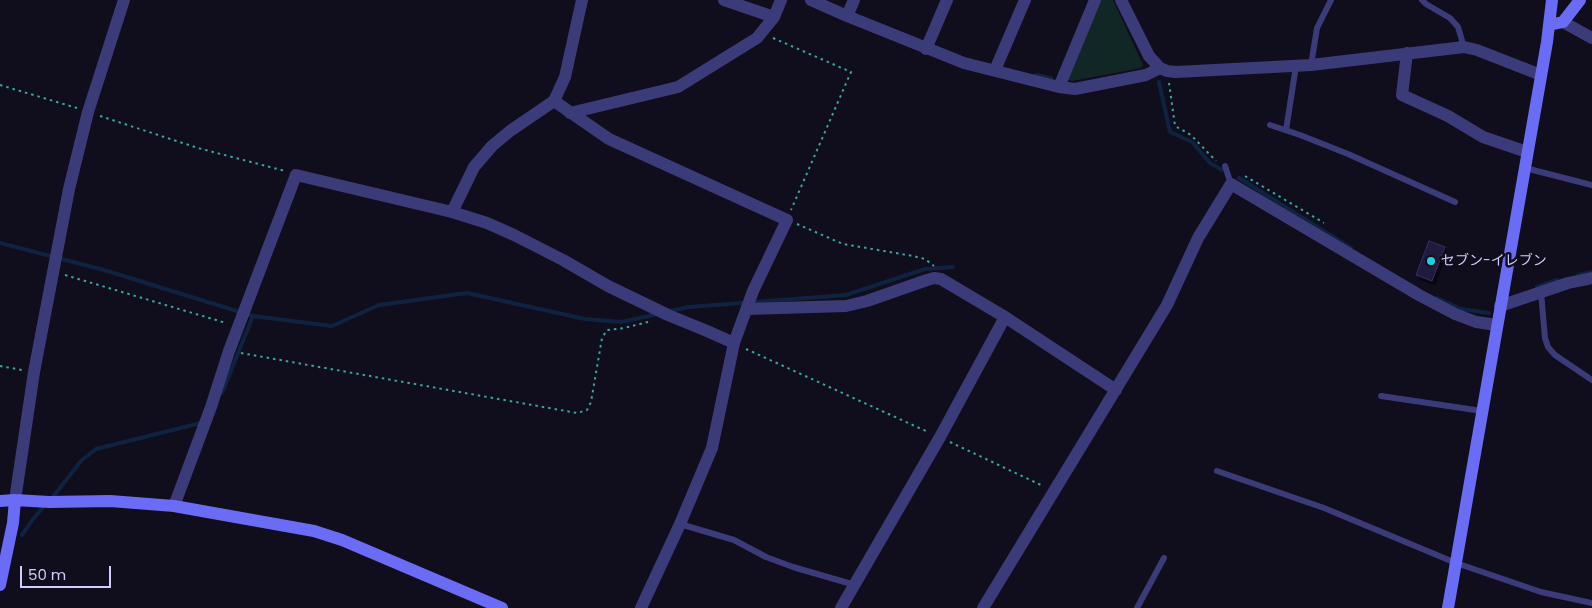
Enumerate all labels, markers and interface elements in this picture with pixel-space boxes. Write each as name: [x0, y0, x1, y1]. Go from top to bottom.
place label: セブン-イレブン: [1441, 253, 1547, 269]
marker: セブン-イレブン: [1425, 255, 1437, 267]
scale bar: [22, 556, 114, 588]
text: 50 m: [28, 564, 66, 585]

